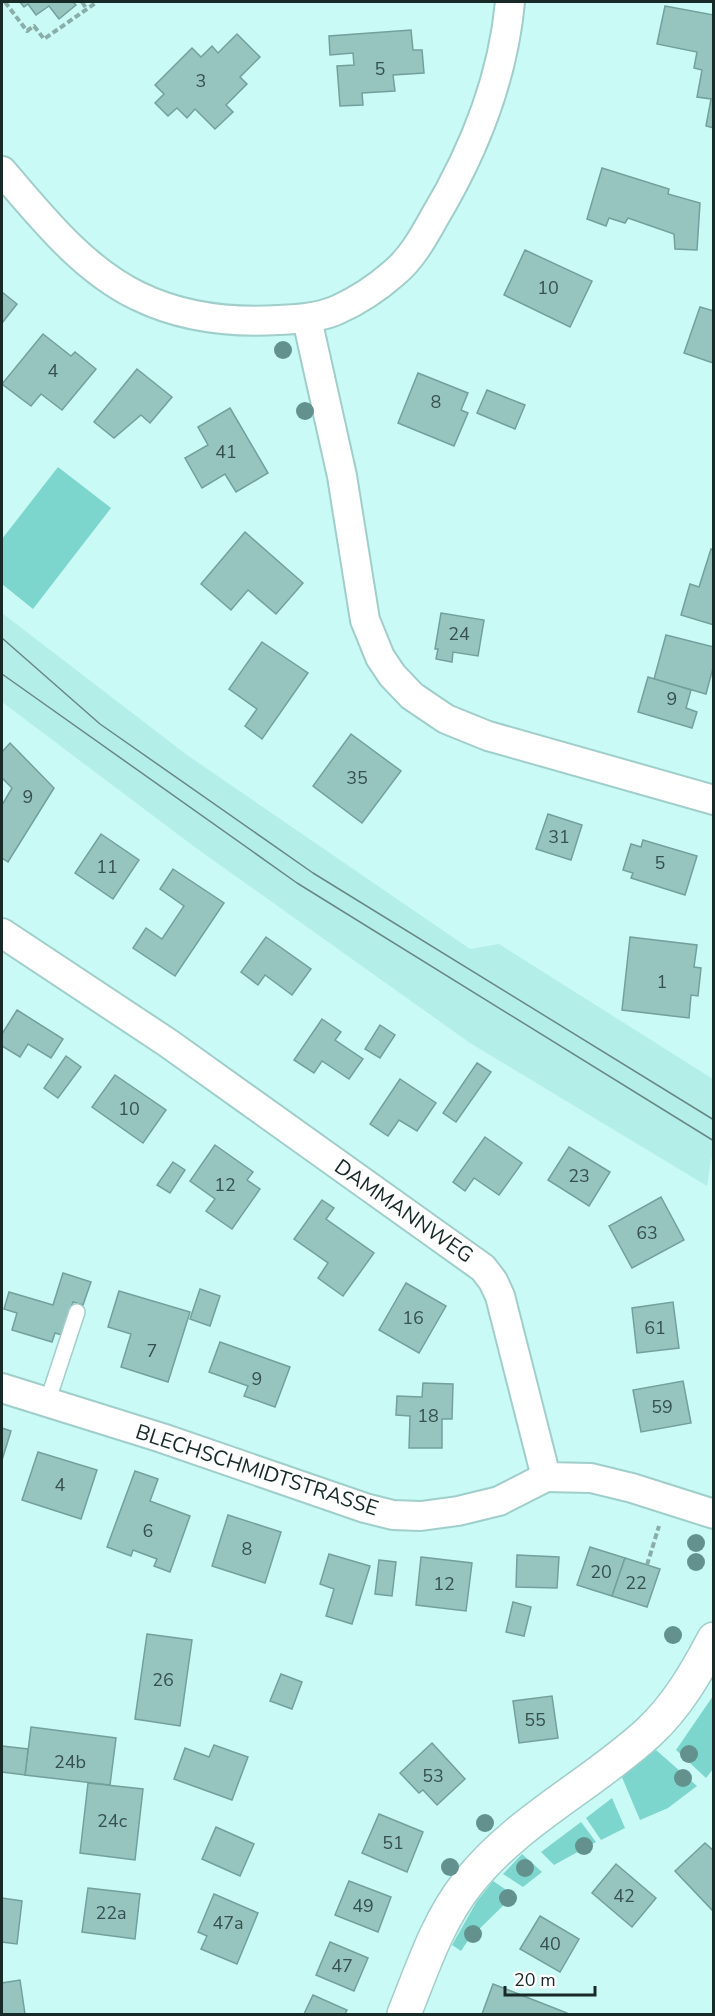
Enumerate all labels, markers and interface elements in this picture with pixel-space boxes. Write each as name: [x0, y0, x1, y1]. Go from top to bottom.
house number: 5: [375, 57, 385, 81]
house number: 3: [196, 69, 206, 93]
house number: 10: [537, 276, 559, 300]
house number: 4: [48, 359, 59, 383]
house number: 8: [431, 390, 441, 414]
house number: 41: [215, 440, 237, 464]
house number: 24: [448, 622, 470, 646]
house number: 9: [667, 687, 677, 711]
house number: 35: [346, 766, 368, 790]
house number: 9: [23, 785, 33, 809]
house number: 31: [548, 825, 570, 849]
house number: 5: [655, 851, 665, 875]
house number: 11: [96, 855, 118, 879]
house number: 1: [657, 970, 667, 994]
house number: 10: [118, 1097, 140, 1121]
street label: DAMMANNWEG: [329, 1153, 479, 1269]
house number: 23: [568, 1164, 590, 1188]
house number: 12: [214, 1173, 236, 1197]
house number: 63: [636, 1221, 658, 1245]
house number: 16: [402, 1306, 424, 1330]
house number: 61: [644, 1316, 666, 1340]
house number: 7: [147, 1339, 157, 1363]
house number: 9: [252, 1367, 262, 1391]
house number: 59: [651, 1395, 673, 1419]
house number: 18: [417, 1404, 439, 1428]
street label: BLECHSCHMIDTSTRASSE: [132, 1418, 382, 1522]
house number: 4: [55, 1473, 66, 1497]
house number: 6: [143, 1519, 153, 1543]
house number: 8: [242, 1537, 252, 1561]
house number: 20: [590, 1560, 612, 1584]
house number: 22: [625, 1571, 647, 1595]
house number: 12: [433, 1572, 455, 1596]
house number: 26: [152, 1668, 174, 1692]
house number: 55: [524, 1708, 546, 1732]
house number: 24b: [54, 1750, 86, 1774]
house number: 53: [422, 1764, 444, 1788]
house number: 24c: [97, 1809, 127, 1833]
house number: 51: [382, 1831, 404, 1855]
house number: 42: [613, 1884, 635, 1908]
house number: 49: [352, 1894, 374, 1918]
house number: 22a: [95, 1901, 127, 1925]
house number: 47a: [212, 1911, 244, 1935]
house number: 40: [539, 1932, 561, 1956]
house number: 47: [331, 1954, 353, 1978]
scale bar: [505, 1959, 595, 1997]
text: 20 m: [514, 1968, 556, 1992]

